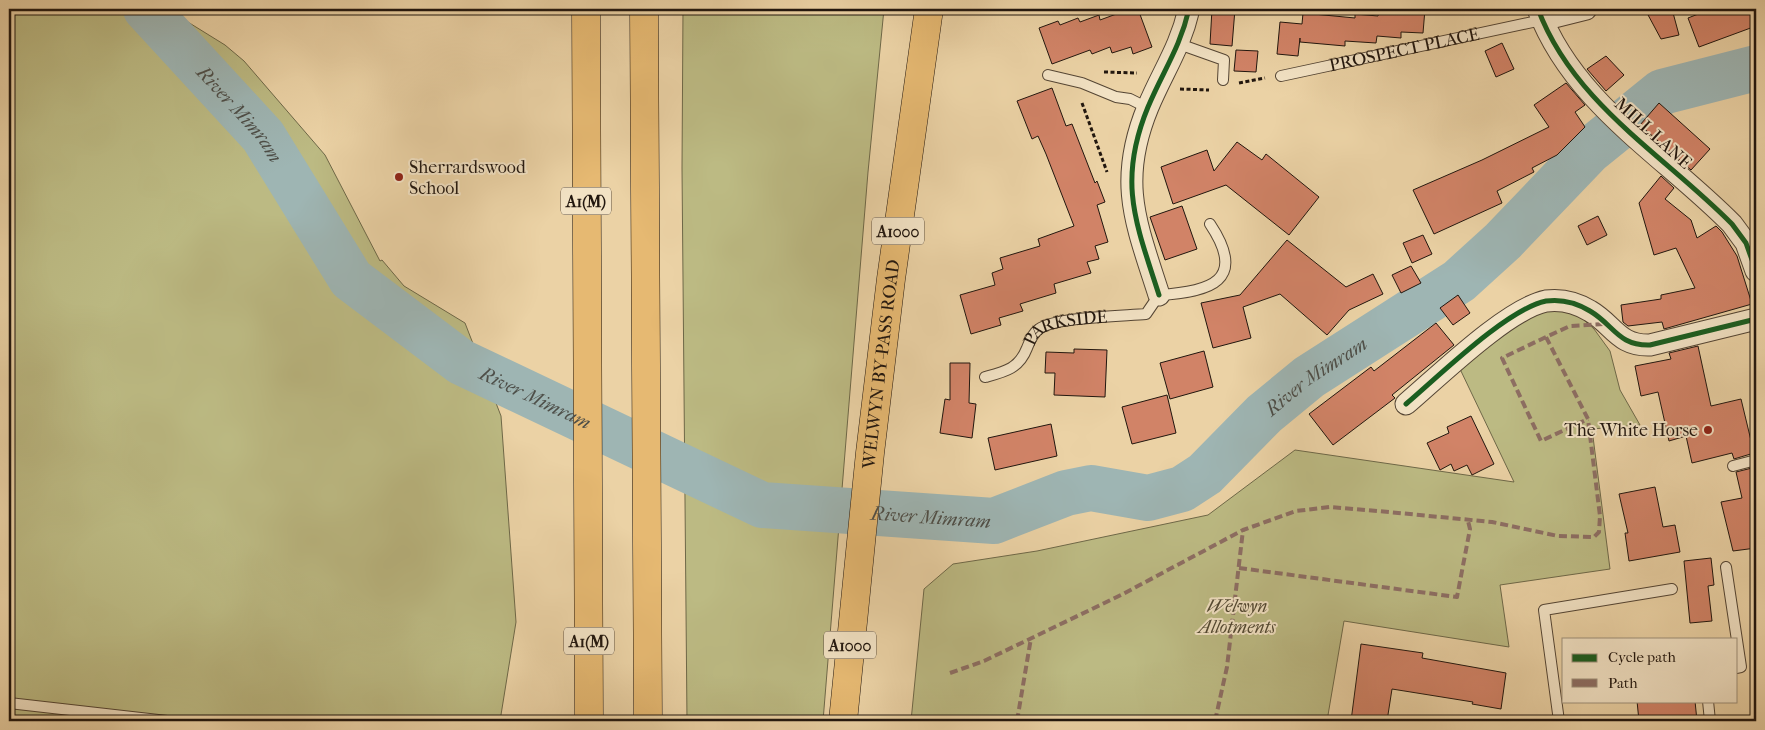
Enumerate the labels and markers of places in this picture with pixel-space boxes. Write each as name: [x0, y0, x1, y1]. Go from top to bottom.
place label: Sherrardswood School: [409, 157, 526, 199]
marker: Sherrardswood School: [393, 171, 405, 183]
place label: The White Horse: [1564, 420, 1698, 441]
marker: The White Horse: [1702, 424, 1714, 436]

